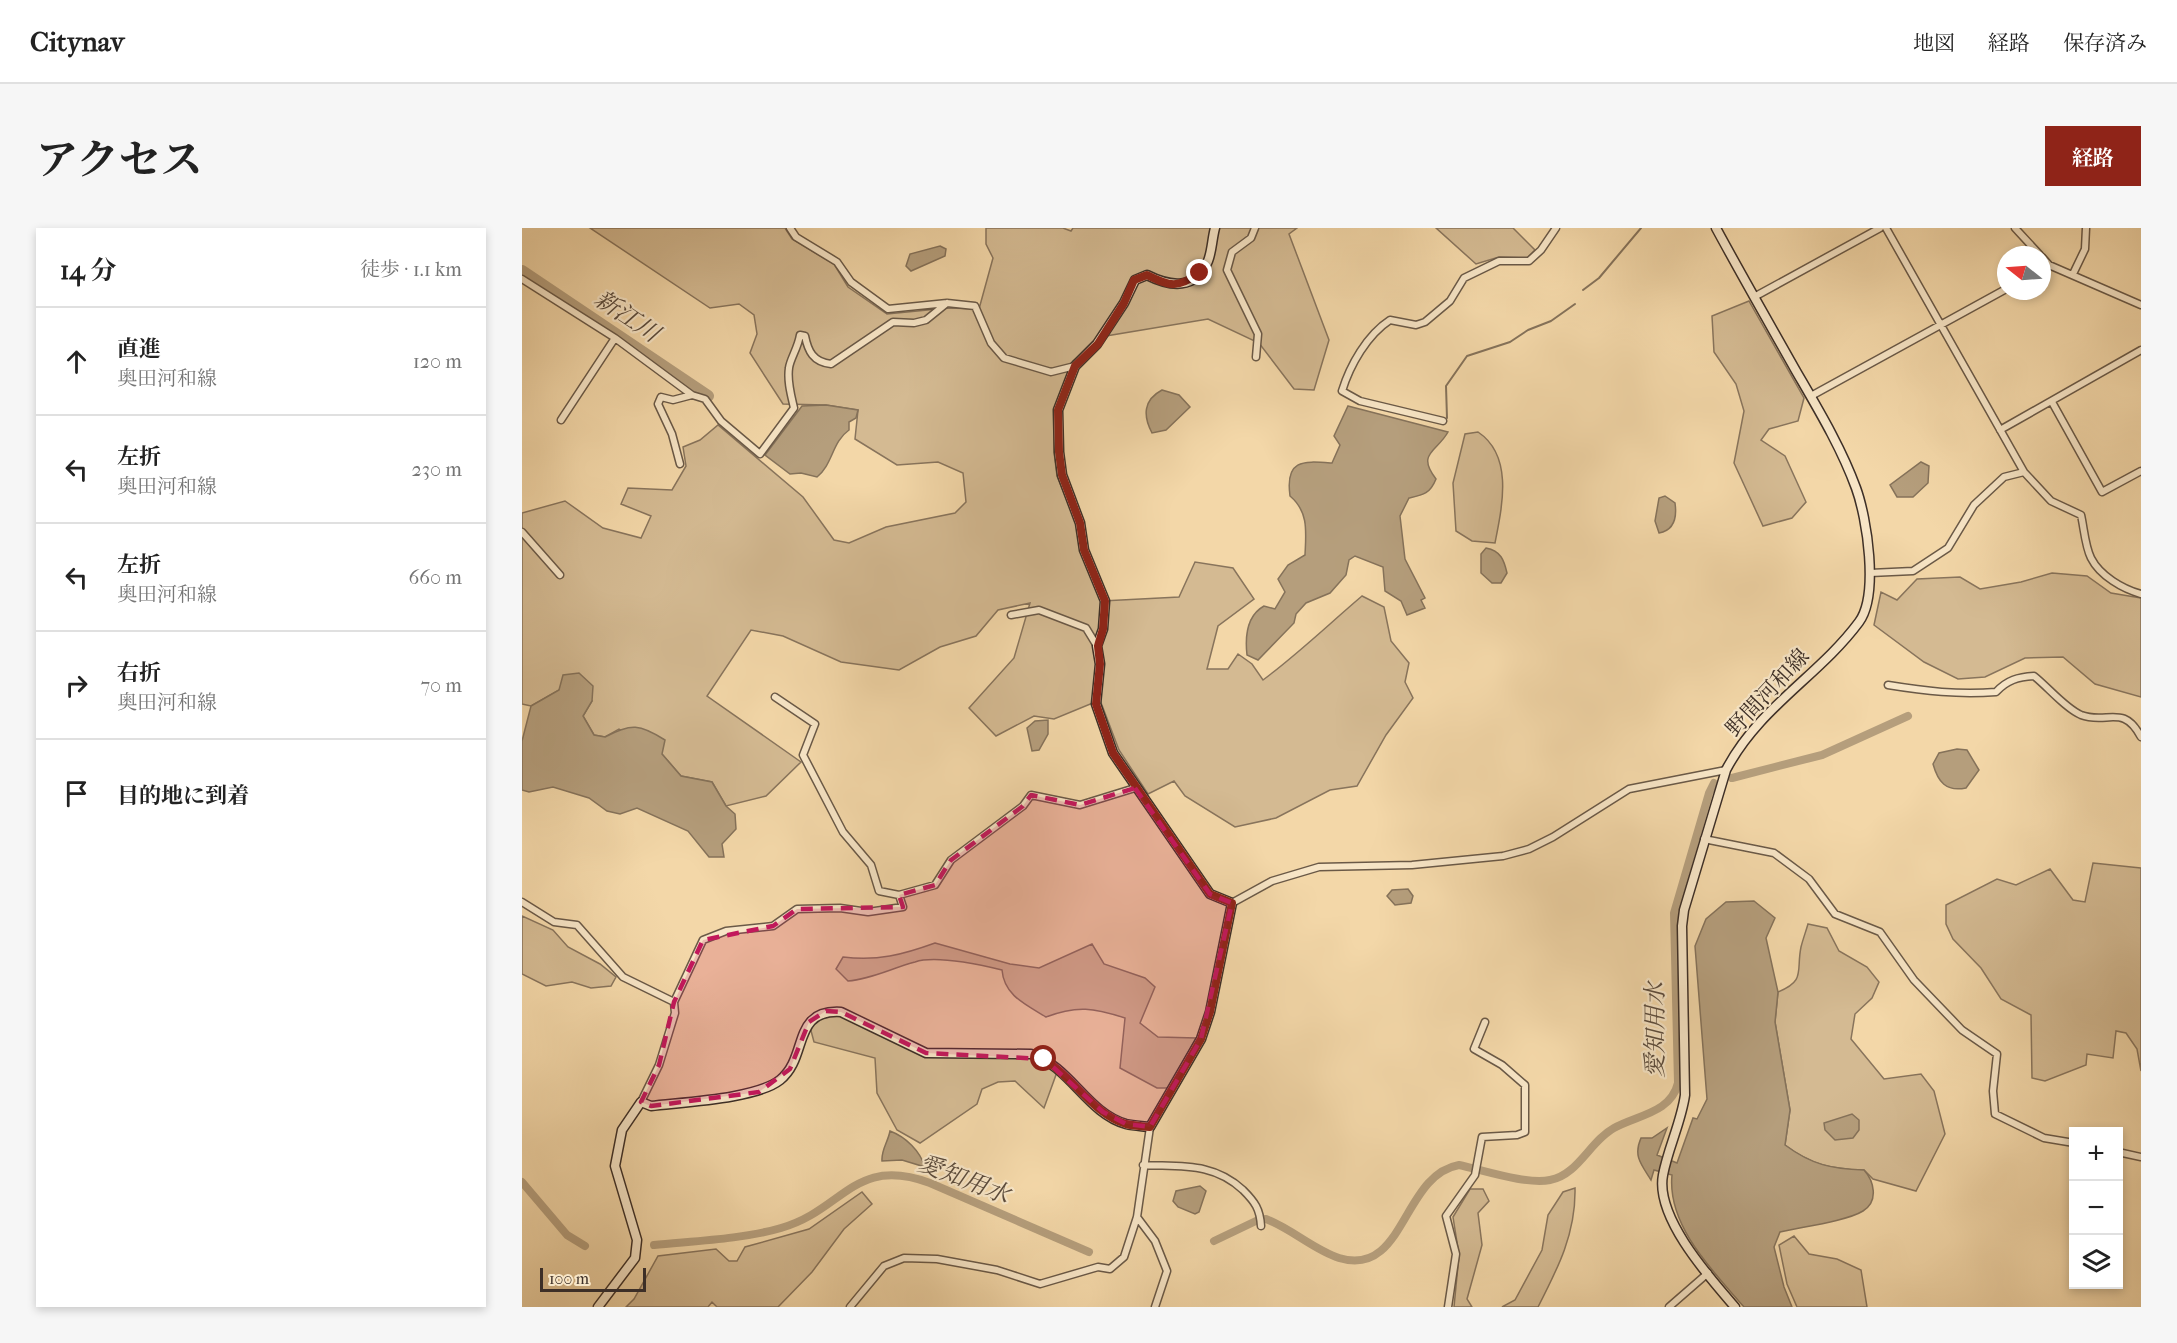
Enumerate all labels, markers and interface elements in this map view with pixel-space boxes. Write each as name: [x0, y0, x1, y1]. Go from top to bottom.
text: Citynav: [30, 25, 124, 58]
text: 地図: [1913, 31, 1955, 55]
text: 経路: [1988, 31, 2030, 55]
text: 保存済み: [2063, 31, 2147, 55]
button: 経路: [2045, 126, 2141, 186]
text: アクセス: [36, 136, 203, 185]
north arrow: [1997, 246, 2051, 300]
text: 14 分: [60, 255, 116, 286]
text: 徒歩 · 1.1 km: [360, 258, 462, 281]
route end: [1186, 259, 1212, 285]
water label: 新江川: [589, 284, 667, 349]
text: 直進: [117, 336, 161, 362]
icon: ahead: [60, 345, 93, 378]
text: 120 m: [413, 350, 462, 373]
text: 奥田河和線: [117, 367, 217, 390]
text: 左折: [117, 444, 161, 470]
icon: left: [60, 453, 93, 486]
text: 230 m: [412, 458, 462, 481]
text: 奥田河和線: [117, 475, 217, 498]
text: 左折: [117, 552, 161, 578]
icon: left: [60, 561, 93, 594]
text: 660 m: [408, 566, 462, 589]
text: 奥田河和線: [117, 583, 217, 606]
street label: 野間河和線: [1721, 644, 1815, 742]
text: 右折: [117, 660, 161, 686]
icon: right: [60, 669, 93, 702]
text: 70 m: [420, 674, 462, 697]
text: 奥田河和線: [117, 691, 217, 714]
icon: arrive: [60, 777, 93, 810]
text: 目的地に到着: [117, 783, 249, 809]
water label: 愛知用水: [1641, 980, 1669, 1078]
route start: [1030, 1045, 1056, 1071]
map controls: [2069, 1127, 2123, 1289]
button: +: [2069, 1127, 2123, 1181]
water label: 愛知用水: [914, 1149, 1016, 1210]
button: −: [2069, 1181, 2123, 1235]
button: layers: [2069, 1235, 2123, 1289]
scale bar: [540, 1265, 646, 1292]
text: 100 m: [549, 1269, 589, 1288]

